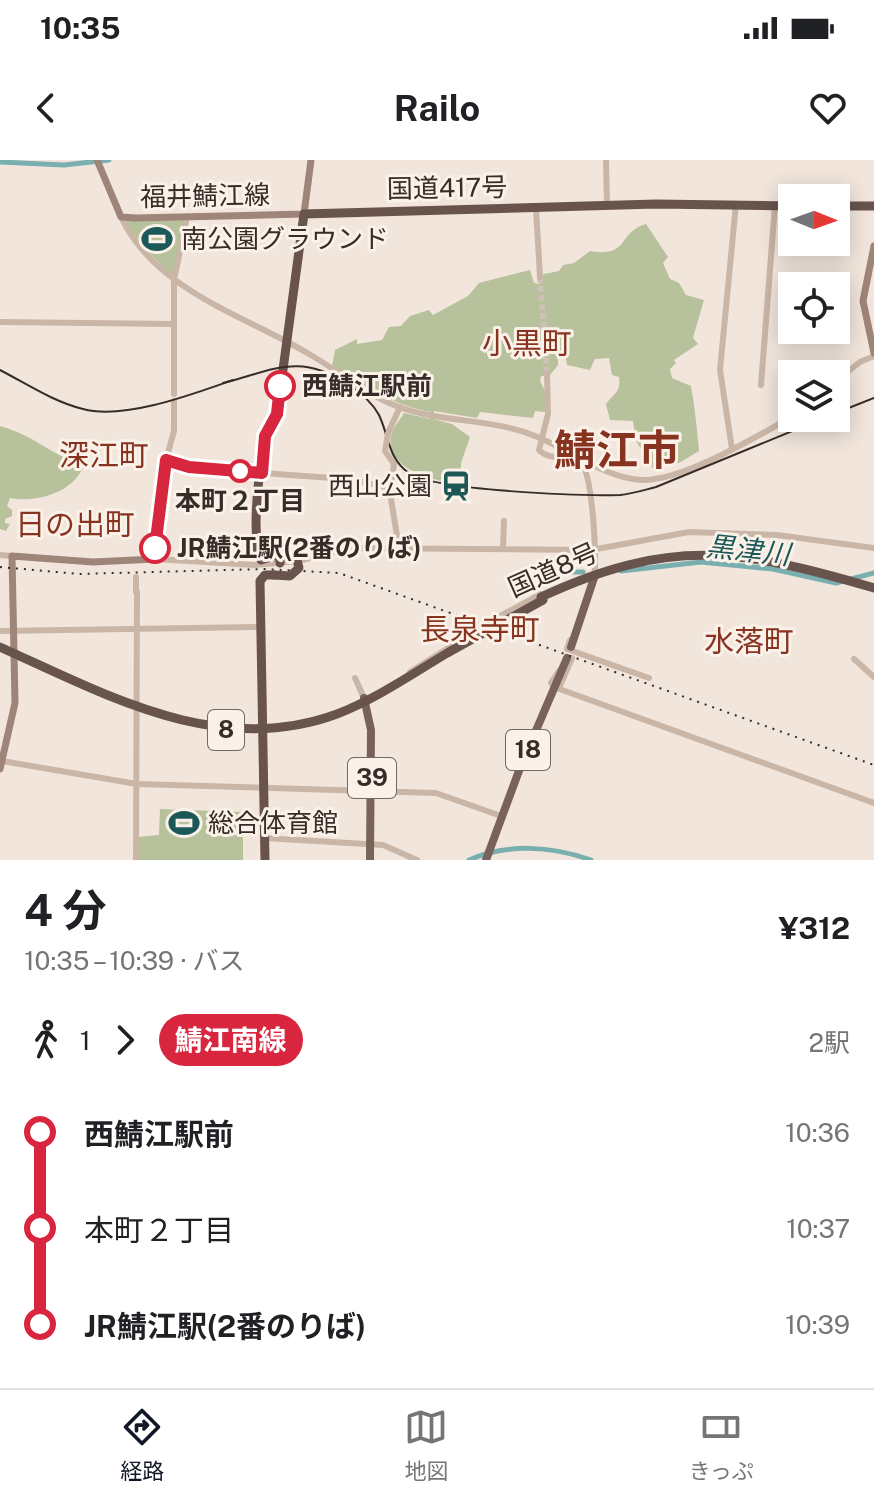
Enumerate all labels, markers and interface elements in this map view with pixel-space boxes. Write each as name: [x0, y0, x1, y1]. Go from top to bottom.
text: 10:35: [40, 10, 120, 46]
icon: back: [24, 86, 68, 130]
icon: heart: [806, 86, 850, 130]
text: Railo: [394, 87, 480, 129]
street label: 国道417号: [386, 171, 508, 204]
street label: 福井鯖江線: [140, 179, 270, 212]
north arrow: [778, 184, 850, 256]
map controls: [778, 184, 850, 432]
sports icon: 南公園グラウンド: [140, 222, 174, 256]
place label: 南公園グラウンド: [181, 223, 389, 254]
button: locate: [778, 272, 850, 344]
district label: 小黒町: [482, 325, 572, 361]
button: layers: [778, 360, 850, 432]
place label: 西鯖江駅前: [302, 370, 432, 401]
marker: 西鯖江駅前: [265, 371, 295, 401]
district label: 鯖江市: [554, 425, 680, 474]
district label: 深江町: [59, 437, 149, 473]
marker: 本町２丁目: [229, 460, 251, 482]
station icon: 西山公園: [439, 469, 473, 503]
place label: 西山公園: [328, 470, 432, 501]
place label: 本町２丁目: [175, 485, 305, 516]
district label: 日の出町: [15, 506, 135, 542]
water label: 黒津川: [705, 529, 795, 571]
place label: JR鯖江駅(2番のりば): [177, 532, 421, 563]
marker: JR鯖江駅(2番のりば): [140, 533, 170, 563]
street label: 国道8号: [503, 536, 602, 603]
district label: 長泉寺町: [420, 611, 540, 647]
district label: 水落町: [704, 623, 794, 659]
road number: 8: [208, 710, 244, 750]
road number: 18: [506, 730, 550, 770]
road number: 39: [348, 758, 396, 798]
sports icon: 総合体育館: [167, 806, 201, 840]
place label: 総合体育館: [208, 807, 338, 838]
text: 4 分: [24, 884, 107, 936]
text: ¥312: [778, 910, 850, 946]
text: 10:35 – 10:39 · バス: [24, 945, 245, 976]
icon: walk: [24, 1018, 68, 1062]
icon: forward: [103, 1018, 147, 1062]
text: 鯖江南線: [175, 1023, 287, 1056]
text: 1: [80, 1025, 91, 1056]
text: 2駅: [809, 1027, 850, 1058]
text: 西鯖江駅前: [84, 1116, 234, 1152]
text: 10:36: [785, 1117, 850, 1148]
text: 本町２丁目: [84, 1212, 234, 1248]
text: 10:37: [786, 1213, 850, 1244]
text: JR鯖江駅(2番のりば): [84, 1308, 366, 1344]
text: 10:39: [785, 1309, 850, 1340]
tab: 経路: [120, 1405, 164, 1485]
tab: 地図: [404, 1405, 448, 1485]
tab: きっぷ: [689, 1405, 754, 1485]

